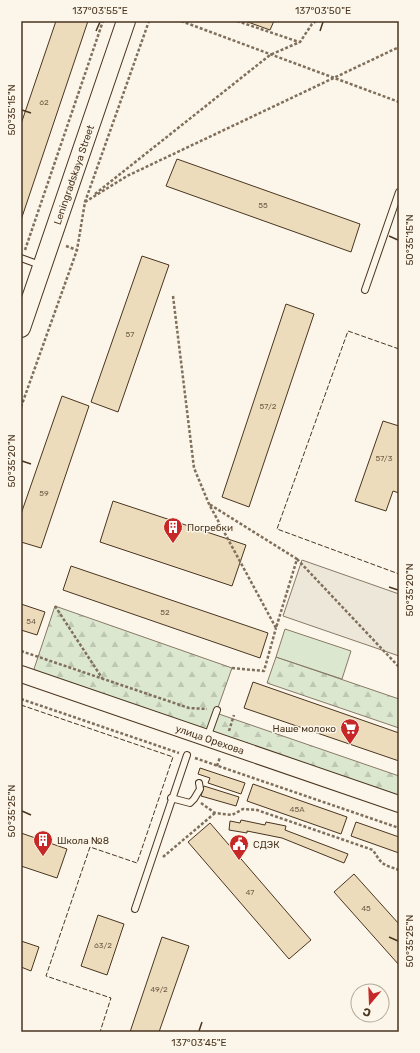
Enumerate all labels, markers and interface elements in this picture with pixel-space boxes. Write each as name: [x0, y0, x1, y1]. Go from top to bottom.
text: 137°03'55"E: [72, 5, 128, 17]
text: 137°03'50"E: [295, 5, 351, 17]
text: 50°35'15"N: [6, 84, 18, 136]
house number: 62: [39, 98, 49, 107]
street label: Leningradskaya Street: [52, 123, 97, 227]
house number: 55: [258, 201, 268, 210]
text: 50°35'15"N: [404, 214, 416, 266]
house number: 57: [126, 330, 134, 339]
house number: 57/2: [260, 402, 277, 411]
text: 50°35'20"N: [6, 434, 18, 488]
house number: 57/3: [375, 454, 393, 463]
house number: 59: [39, 489, 49, 498]
building icon: Погребки: [162, 516, 184, 544]
place label: Погребки: [187, 522, 233, 534]
text: 50°35'20"N: [404, 563, 416, 617]
house number: 52: [160, 608, 170, 617]
house number: 54: [26, 617, 36, 626]
supermarket icon: Наше молоко: [339, 717, 361, 745]
street label: улица Орехова: [174, 723, 246, 757]
place label: Наше молоко: [273, 723, 336, 735]
text: 50°35'25"N: [6, 785, 18, 837]
house number: 45А: [289, 805, 305, 814]
building icon: Школа №8: [32, 829, 54, 857]
public building icon: СДЭК: [228, 833, 250, 861]
place label: Школа №8: [57, 835, 109, 847]
place label: СДЭК: [253, 839, 280, 851]
house number: 47: [246, 888, 254, 897]
house number: 45: [361, 904, 371, 913]
text: 50°35'25"N: [404, 915, 416, 967]
house number: 63/2: [94, 941, 112, 950]
north arrow: [350, 983, 390, 1023]
house number: 49/2: [150, 985, 168, 994]
text: С: [361, 1004, 373, 1019]
text: 137°03'45"E: [171, 1037, 227, 1049]

